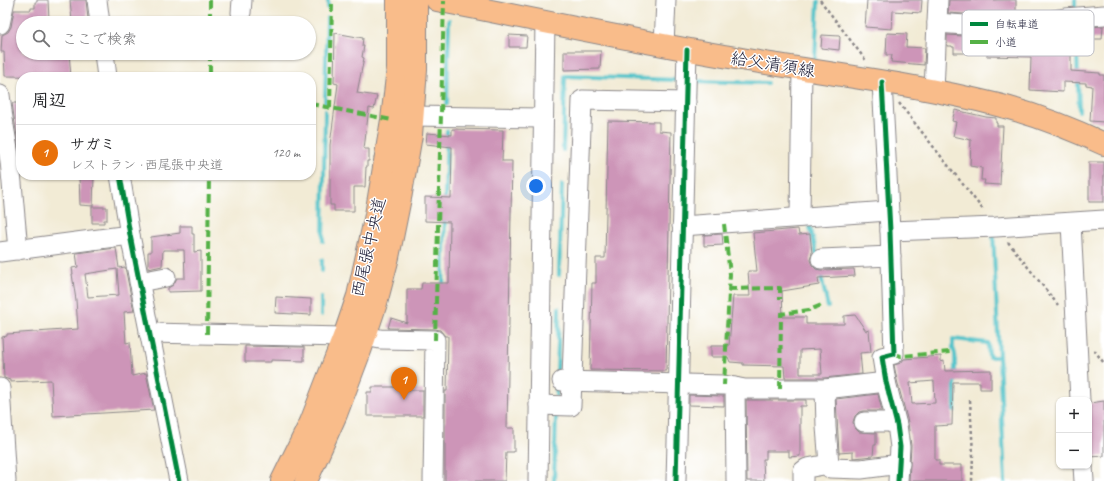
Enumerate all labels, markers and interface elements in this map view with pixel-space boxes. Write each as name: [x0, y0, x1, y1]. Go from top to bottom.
legend: [962, 10, 1094, 56]
search box: [16, 16, 316, 60]
text: 自転車道: [995, 17, 1039, 31]
icon: search: [30, 27, 52, 49]
text: ここで検索: [62, 30, 137, 49]
text: 小道: [995, 35, 1017, 49]
street label: 給父清須線: [729, 47, 817, 82]
text: 周辺: [32, 90, 66, 111]
text: サガミ: [70, 135, 115, 154]
text: 1: [42, 145, 48, 161]
text: 120 m: [272, 145, 300, 161]
text: レストラン · 西尾張中央道: [70, 157, 223, 173]
your location: [526, 176, 546, 196]
street label: 西尾張中央道: [347, 195, 390, 299]
pin: 1: [391, 367, 417, 400]
map controls: [1056, 397, 1092, 469]
button: +: [1056, 397, 1092, 433]
button: −: [1056, 433, 1092, 469]

